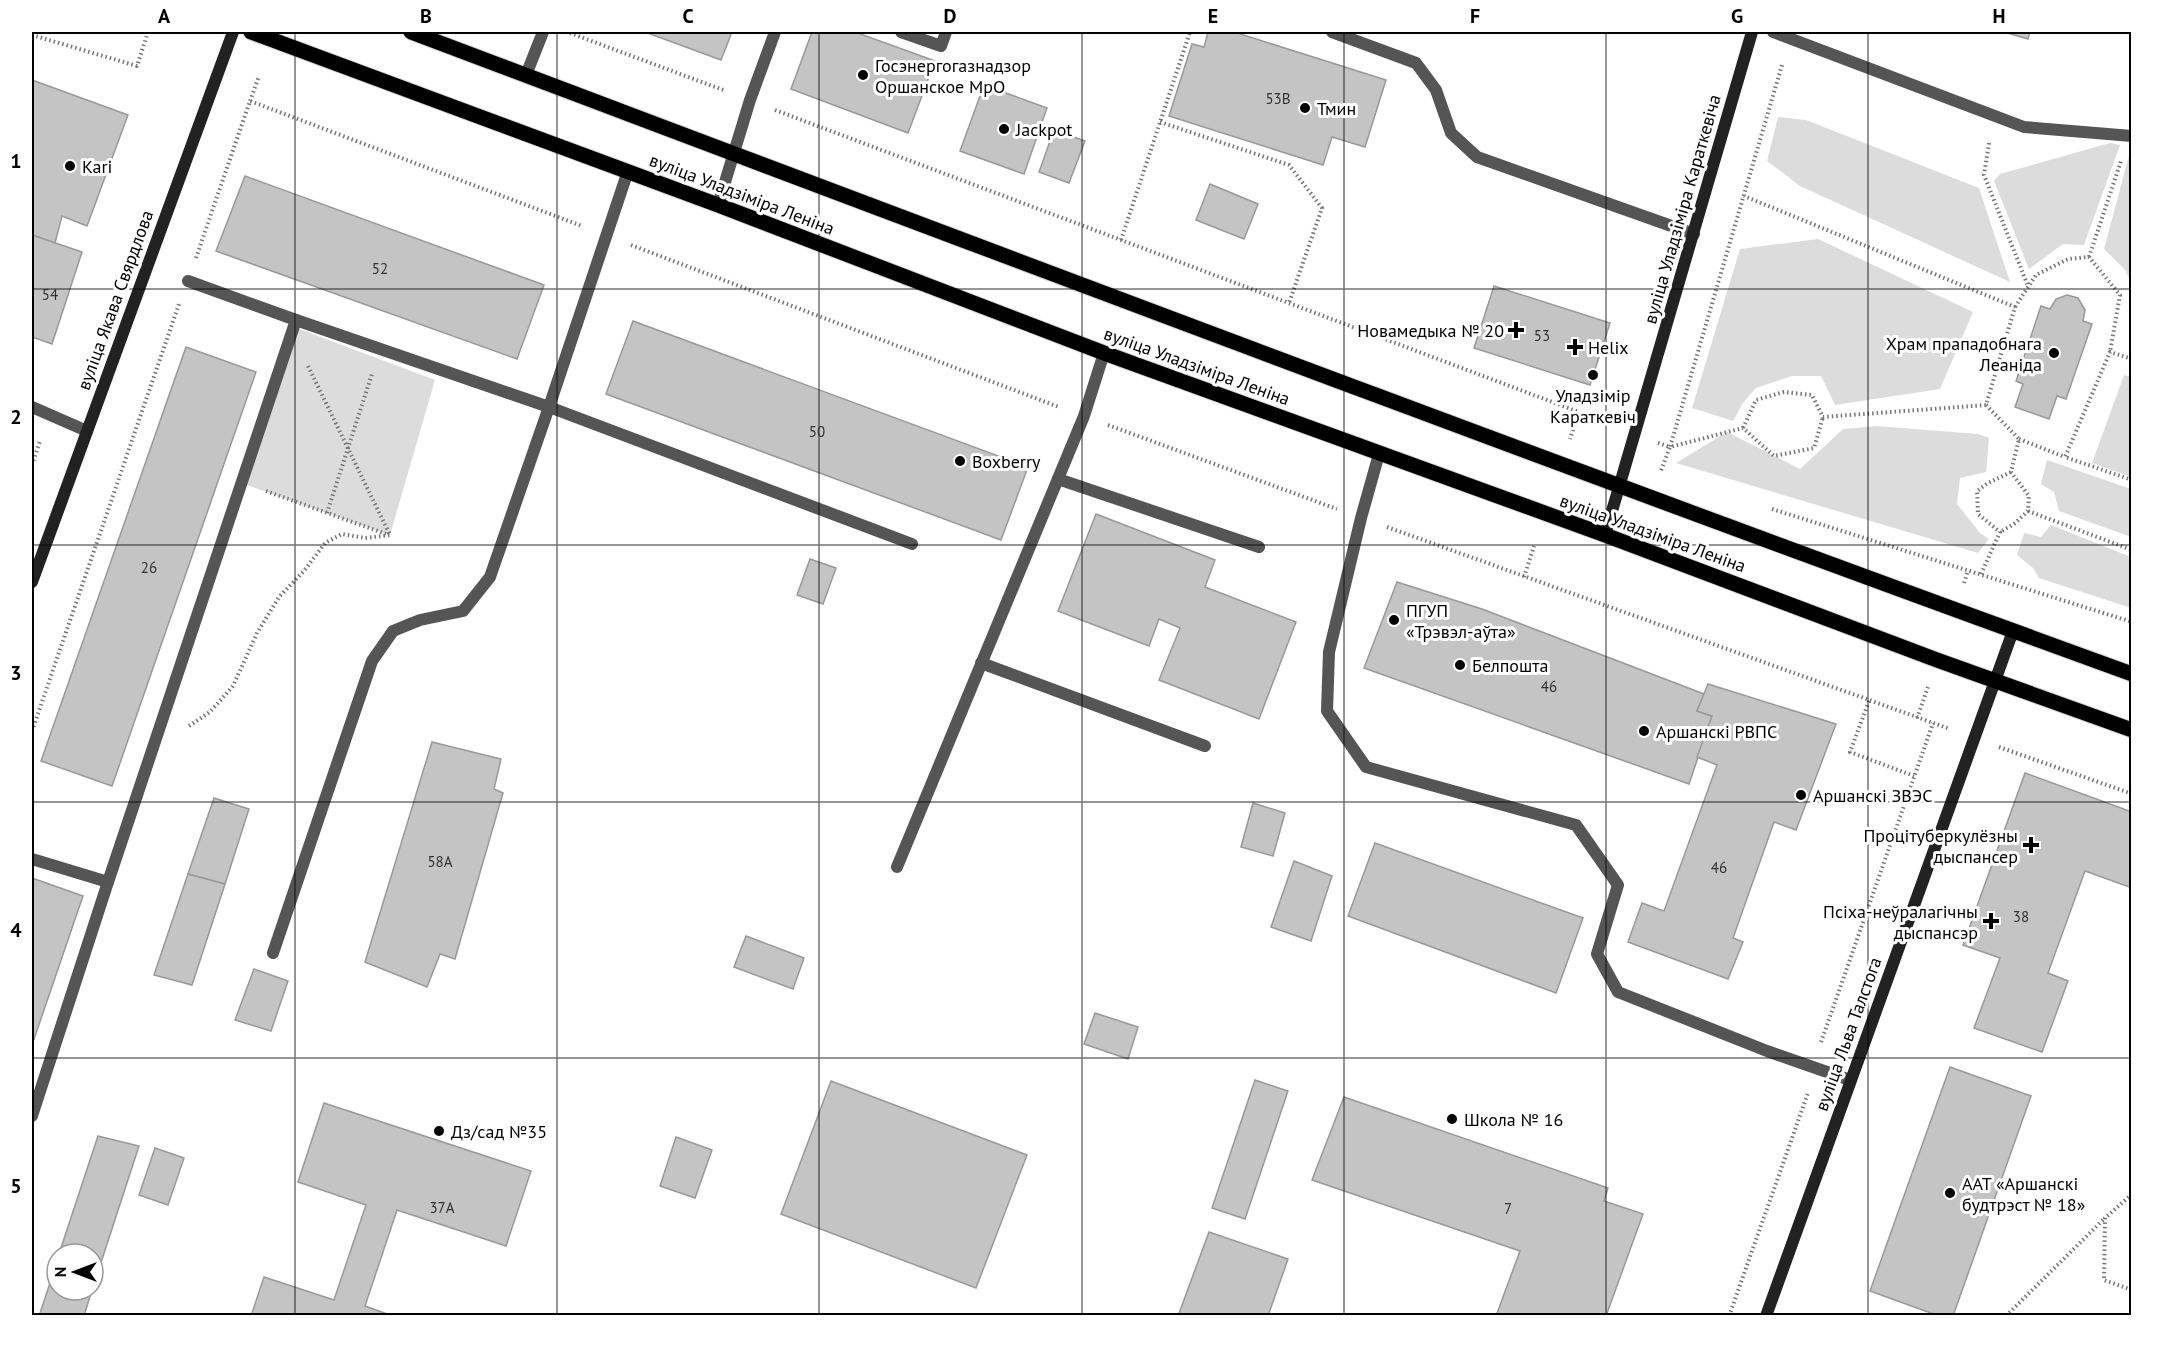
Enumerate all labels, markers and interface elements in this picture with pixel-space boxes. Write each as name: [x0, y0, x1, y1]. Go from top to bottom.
text: A: [158, 3, 171, 29]
text: B: [420, 3, 432, 29]
text: C: [682, 3, 694, 29]
text: D: [944, 3, 957, 29]
text: E: [1208, 3, 1218, 29]
text: F: [1470, 3, 1480, 29]
text: G: [1731, 3, 1743, 29]
text: H: [1992, 3, 2006, 29]
place label: Госэнергогазнадзор Оршанское МрО: [875, 54, 1031, 98]
marker: Госэнергогазнадзор Оршанское МрО: [856, 68, 870, 82]
house number: 53В: [1265, 89, 1291, 108]
street label: вуліца Уладзіміра Караткевіча: [1638, 92, 1726, 326]
place label: Тмин: [1317, 97, 1356, 120]
marker: Тмин: [1298, 101, 1312, 115]
place label: Jackpot: [1015, 118, 1072, 141]
marker: Jackpot: [997, 122, 1011, 136]
text: 1: [10, 148, 22, 174]
street label: вуліца Уладзіміра Леніна: [646, 148, 838, 240]
place label: Kari: [82, 155, 112, 178]
marker: Kari: [63, 159, 77, 173]
street label: вуліца Якава Свярдлова: [72, 207, 158, 393]
house number: 52: [372, 259, 388, 278]
house number: 54: [42, 285, 58, 304]
place label: Новамедыка № 20: [1357, 319, 1504, 342]
street label: вуліца Уладзіміра Леніна: [1101, 322, 1293, 410]
marker: Новамедыка № 20: [1509, 323, 1523, 337]
house number: 53: [1534, 326, 1550, 345]
place label: Храм прападобнага Леаніда: [1886, 332, 2042, 376]
place label: Helix: [1588, 336, 1629, 359]
marker: Helix: [1566, 338, 1584, 356]
marker: Храм прападобнага Леаніда: [2047, 346, 2061, 360]
marker: Уладзімір Караткевіч: [1586, 368, 1600, 382]
place label: Уладзімір Караткевіч: [1550, 384, 1636, 428]
text: 2: [10, 404, 22, 430]
house number: 50: [809, 422, 825, 441]
place label: Boxberry: [972, 450, 1041, 473]
marker: Boxberry: [953, 454, 967, 468]
street label: вуліца Уладзіміра Леніна: [1557, 489, 1749, 577]
house number: 26: [141, 558, 157, 577]
place label: ПГУП «Трэвэл-аўта»: [1406, 599, 1516, 643]
marker: ПГУП «Трэвэл-аўта»: [1387, 613, 1401, 627]
place label: Белпошта: [1472, 654, 1548, 677]
marker: Белпошта: [1453, 658, 1467, 672]
text: 3: [10, 660, 22, 686]
house number: 46: [1541, 677, 1557, 696]
place label: Аршанскі РВПС: [1656, 720, 1777, 743]
marker: Аршанскі РВПС: [1637, 724, 1651, 738]
place label: Аршанскі ЗВЭС: [1813, 784, 1932, 807]
marker: Аршанскі ЗВЭС: [1794, 788, 1808, 802]
place label: Процітуберкулёзны дыспансер: [1864, 824, 2018, 868]
marker: Процітуберкулёзны дыспансер: [2022, 836, 2040, 854]
house number: 58А: [427, 852, 453, 871]
house number: 46: [1711, 858, 1727, 877]
place label: Псіха-неўралагічны дыспансэр: [1823, 900, 1978, 944]
house number: 38: [2013, 907, 2029, 926]
marker: Псіха-неўралагічны дыспансэр: [1982, 912, 2000, 930]
text: 4: [10, 917, 22, 943]
street label: вуліца Льва Талстога: [1809, 954, 1887, 1114]
place label: Школа № 16: [1464, 1108, 1563, 1131]
marker: Школа № 16: [1445, 1112, 1459, 1126]
place label: Дз/сад №35: [451, 1120, 547, 1143]
marker: Дз/сад №35: [432, 1124, 446, 1138]
place label: ААТ «Аршанскі будтрэст № 18»: [1962, 1172, 2085, 1216]
text: 5: [10, 1173, 22, 1199]
marker: ААТ «Аршанскі будтрэст № 18»: [1943, 1186, 1957, 1200]
house number: 37А: [429, 1198, 455, 1217]
house number: 7: [1504, 1199, 1512, 1218]
north arrow: [45, 1242, 105, 1302]
text: N: [50, 1267, 70, 1277]

